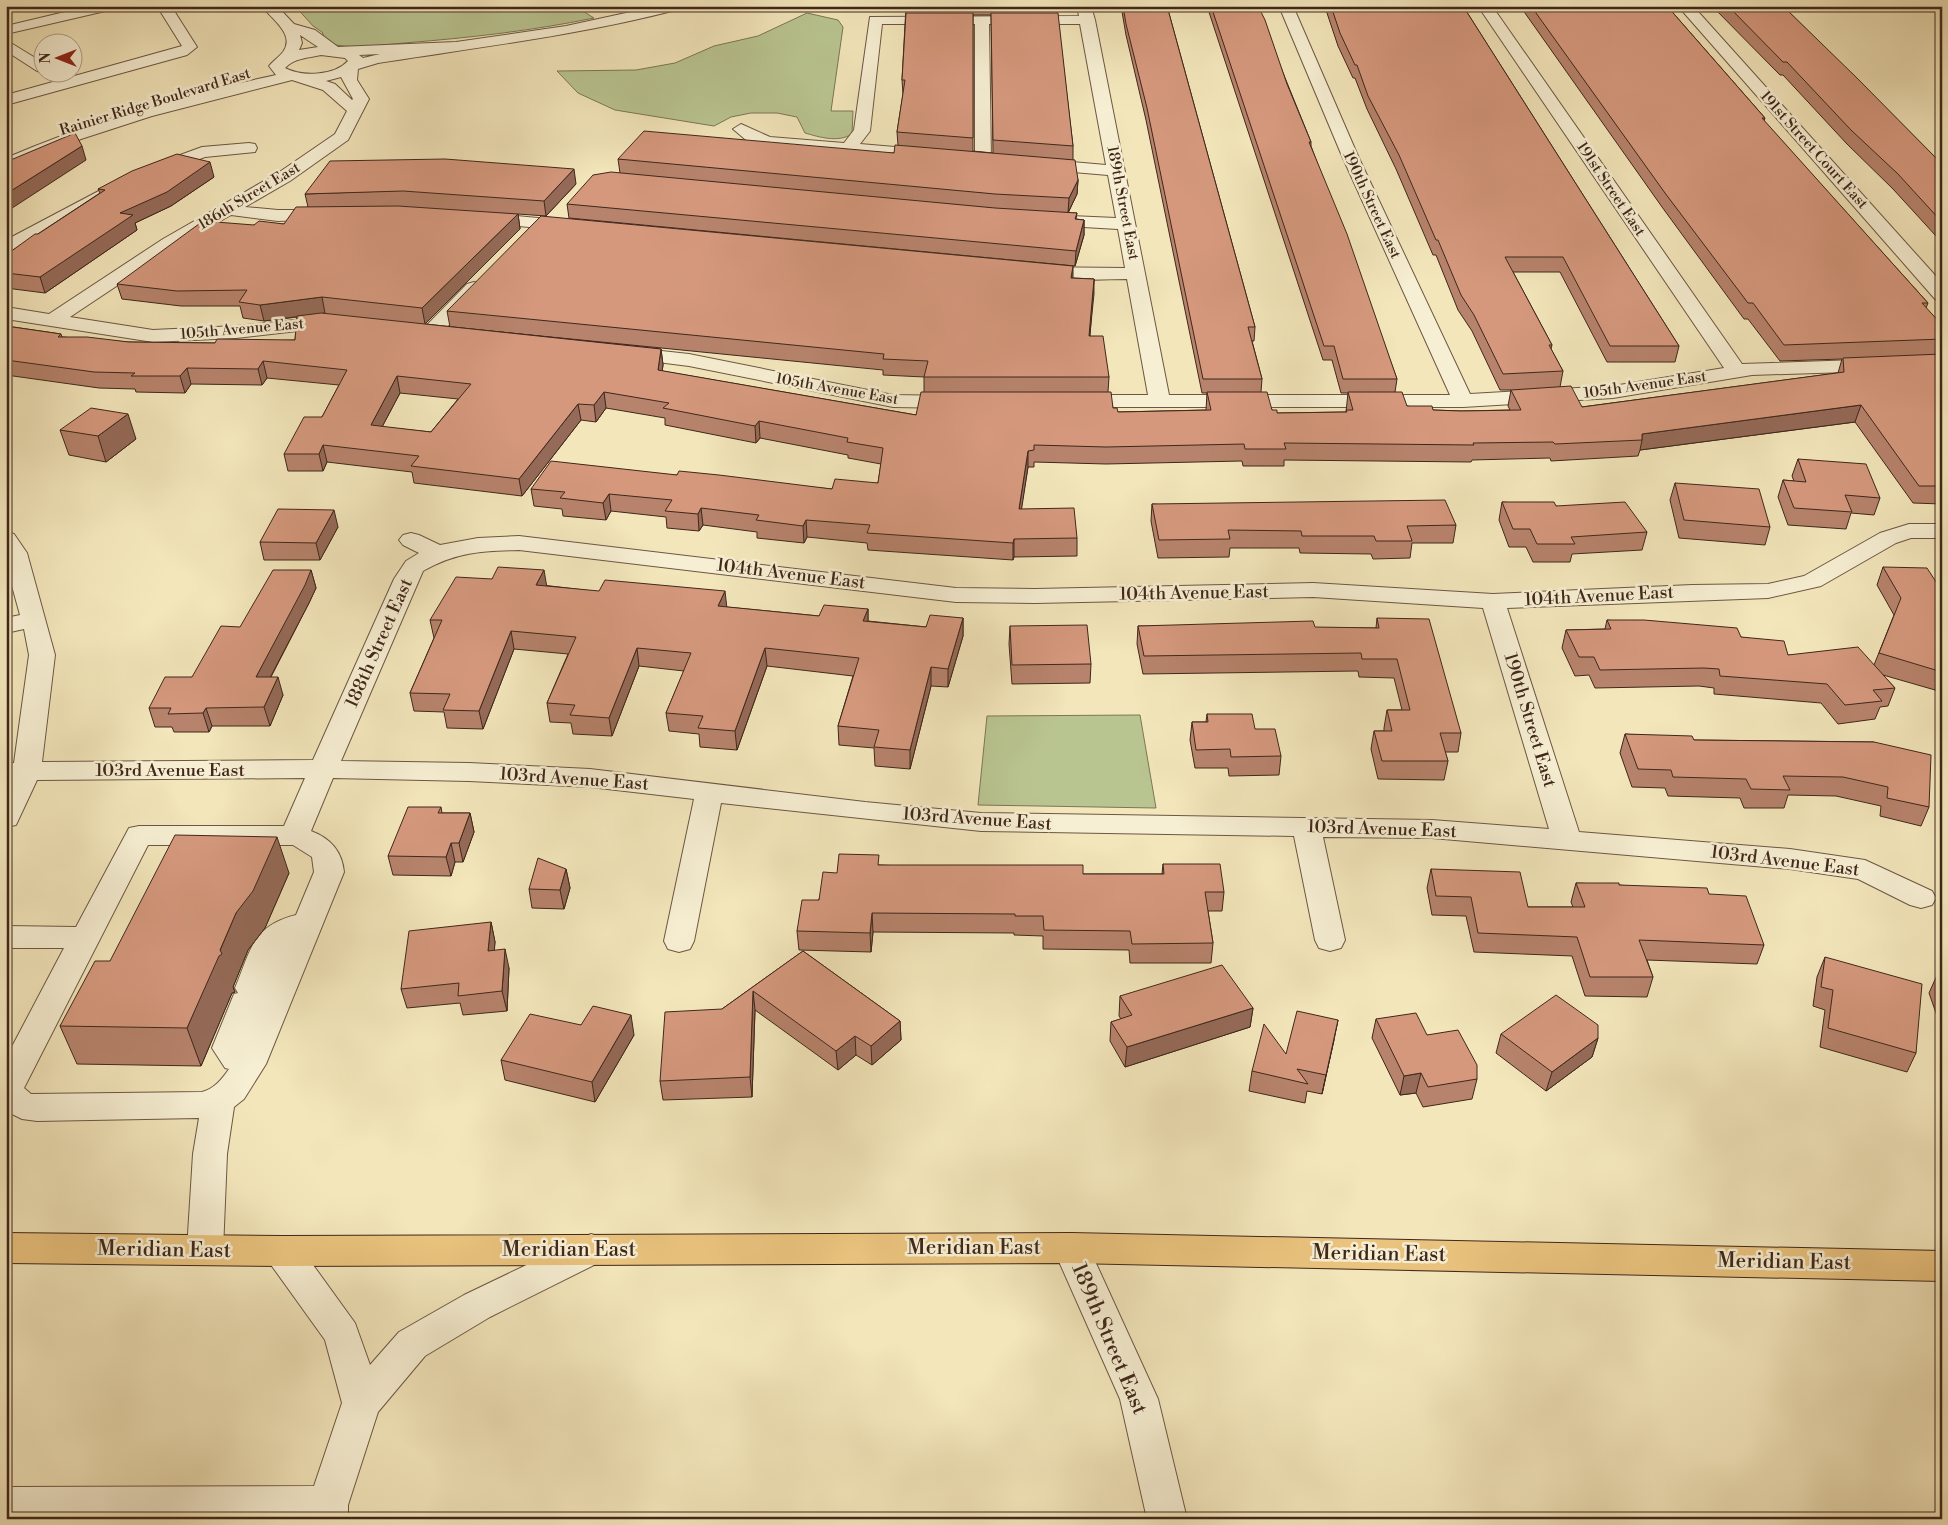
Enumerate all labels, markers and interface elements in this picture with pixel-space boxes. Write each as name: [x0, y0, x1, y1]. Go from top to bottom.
north arrow: [32, 32, 82, 82]
text: N: [37, 52, 55, 64]
street label: Rainier Ridge Boulevard East: [57, 64, 253, 140]
street label: 191st Street Court East: [1756, 87, 1873, 214]
street label: 191st Street East: [1572, 138, 1650, 240]
street label: 189th Street East: [1103, 144, 1143, 262]
street label: 190th Street East: [1339, 148, 1405, 262]
street label: 186th Street East: [194, 158, 304, 234]
street label: 105th Avenue East: [179, 314, 305, 344]
street label: 105th Avenue East: [1582, 367, 1709, 403]
street label: 105th Avenue East: [774, 369, 900, 409]
street label: 104th Avenue East: [715, 553, 867, 595]
street label: 188th Street East: [340, 574, 418, 711]
street label: 104th Avenue East: [1119, 580, 1270, 606]
street label: 104th Avenue East: [1524, 581, 1675, 611]
street label: 190th Street East: [1499, 650, 1562, 791]
street label: 103rd Avenue East: [95, 759, 245, 782]
street label: 103rd Avenue East: [499, 762, 650, 796]
street label: 103rd Avenue East: [902, 802, 1053, 836]
street label: 103rd Avenue East: [1307, 815, 1458, 843]
street label: 103rd Avenue East: [1709, 840, 1861, 882]
street label: Meridian East: [907, 1235, 1041, 1261]
street label: Meridian East: [97, 1236, 232, 1264]
street label: Meridian East: [502, 1237, 636, 1263]
street label: Meridian East: [1312, 1240, 1447, 1268]
street label: Meridian East: [1717, 1248, 1852, 1276]
street label: 189th Street East: [1065, 1259, 1153, 1419]

